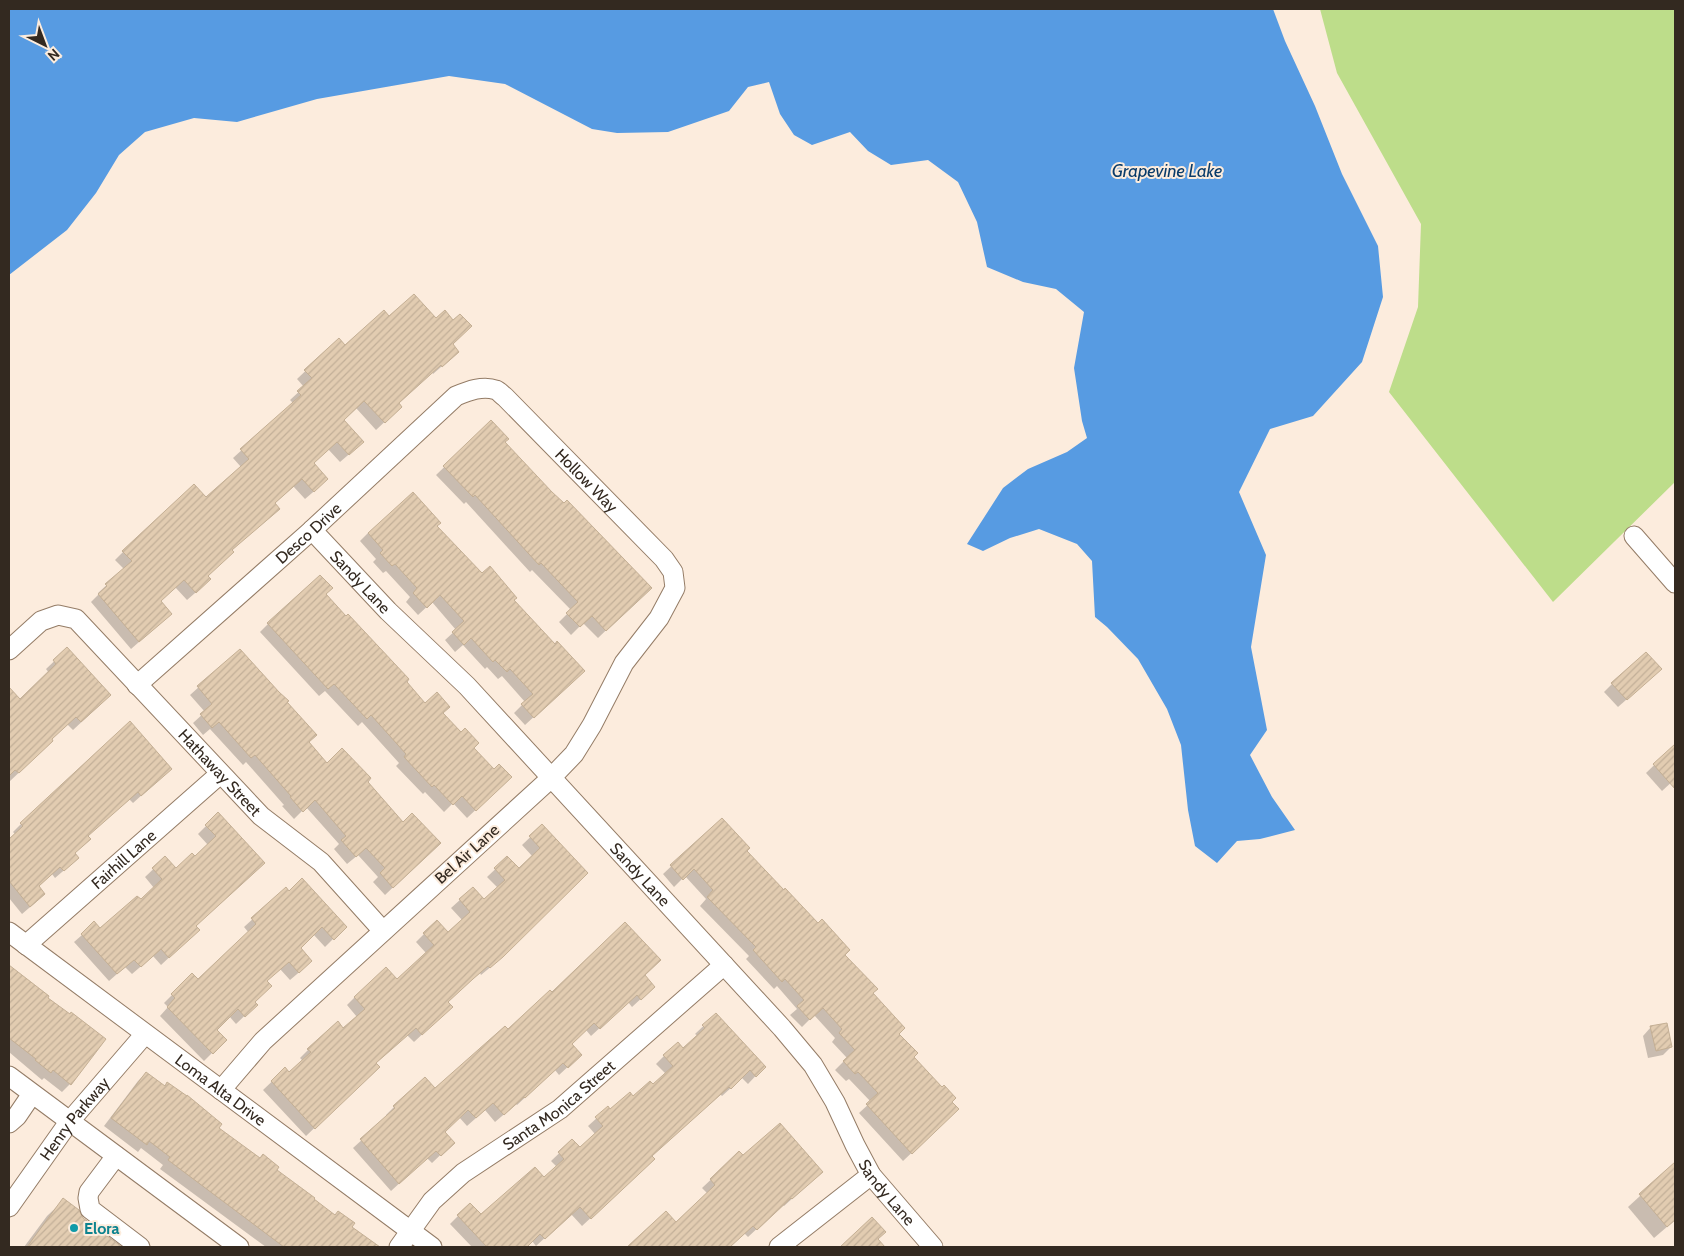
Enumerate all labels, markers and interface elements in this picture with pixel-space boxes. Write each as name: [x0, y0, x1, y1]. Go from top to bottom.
north arrow: [20, 20, 70, 70]
text: N: [44, 45, 63, 65]
water label: Grapevine Lake: [1112, 160, 1222, 182]
street label: Hollow Way: [551, 445, 622, 516]
street label: Desco Drive: [271, 498, 345, 567]
street label: Sandy Lane: [326, 546, 395, 617]
street label: Hathaway Street: [175, 725, 266, 820]
street label: Bel Air Lane: [431, 820, 503, 888]
street label: Fairhill Lane: [87, 826, 160, 893]
street label: Sandy Lane: [607, 839, 674, 910]
street label: Loma Alta Drive: [172, 1050, 270, 1130]
street label: Santa Monica Street: [499, 1056, 619, 1154]
street label: Henry Parkway: [36, 1073, 113, 1164]
street label: Sandy Lane: [855, 1156, 919, 1229]
place label: Elora: [84, 1219, 120, 1238]
marker: Elora: [68, 1222, 80, 1234]

